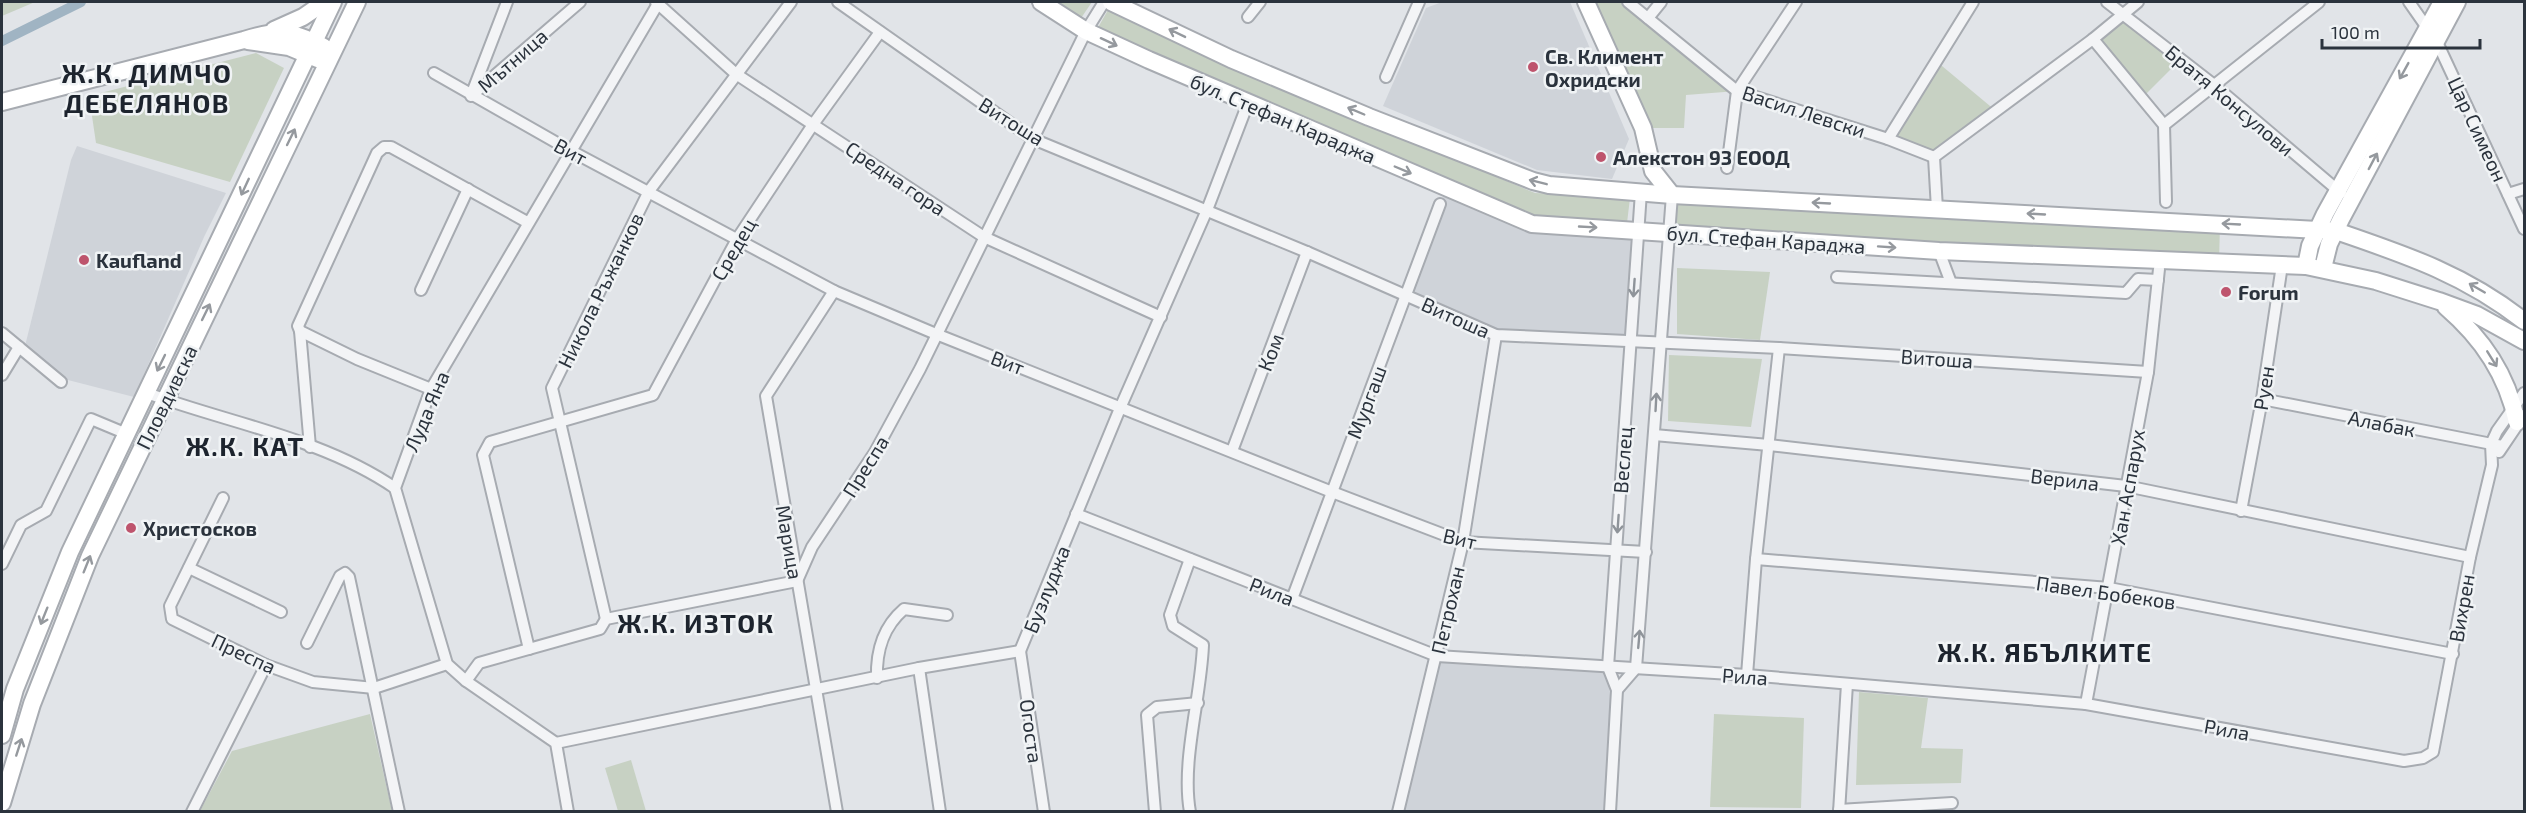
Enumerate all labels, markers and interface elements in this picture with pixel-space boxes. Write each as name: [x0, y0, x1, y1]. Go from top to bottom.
scale bar: [2322, 12, 2480, 50]
text: 100 m: [2331, 21, 2380, 43]
street label: Мътница: [472, 23, 552, 97]
one-way arrow: [1169, 27, 1187, 39]
one-way arrow: [1100, 36, 1118, 48]
street label: Братя Консулови: [2160, 39, 2299, 161]
place label: Св. Климент Охридски: [1545, 44, 1664, 91]
district label: Ж.К. ДИМЧО ДЕБЕЛЯНОВ: [61, 57, 233, 118]
marker: Св. Климент Охридски: [1526, 60, 1540, 74]
one-way arrow: [2398, 62, 2409, 80]
street label: бул. Стефан Караджа: [1186, 68, 1379, 169]
street label: Цар Симеон: [2443, 73, 2513, 185]
street label: Васил Левски: [1739, 80, 1869, 142]
street label: Витоша: [975, 92, 1049, 150]
one-way arrow: [1347, 105, 1366, 116]
one-way arrow: [285, 128, 297, 146]
street label: Вит: [550, 132, 592, 170]
street label: Средна гора: [841, 136, 951, 220]
place label: Алекстон 93 ЕООД: [1613, 145, 1790, 169]
marker: Алекстон 93 ЕООД: [1594, 150, 1608, 164]
one-way arrow: [2368, 152, 2379, 170]
one-way arrow: [1394, 165, 1412, 176]
one-way arrow: [1529, 175, 1548, 187]
one-way arrow: [239, 178, 251, 196]
one-way arrow: [1811, 197, 1831, 208]
street label: Никола Ръжанков: [552, 208, 648, 372]
one-way arrow: [2027, 208, 2047, 219]
street label: Средец: [706, 213, 760, 284]
one-way arrow: [2222, 219, 2242, 230]
street label: бул. Стефан Караджа: [1666, 220, 1866, 259]
one-way arrow: [1577, 221, 1597, 232]
one-way arrow: [1876, 242, 1896, 253]
place label: Kaufland: [96, 248, 182, 272]
marker: Kaufland: [77, 253, 91, 267]
one-way arrow: [1628, 277, 1639, 297]
place label: Forum: [2238, 280, 2299, 304]
one-way arrow: [2468, 282, 2486, 293]
marker: Forum: [2219, 285, 2233, 299]
street label: Витоша: [1418, 291, 1494, 343]
one-way arrow: [201, 304, 213, 322]
street label: Ком: [1252, 330, 1288, 374]
street label: Пловдивска: [130, 341, 202, 453]
street label: Витоша: [1900, 344, 1974, 372]
street label: Вит: [988, 345, 1028, 379]
one-way arrow: [2487, 350, 2499, 367]
one-way arrow: [155, 354, 167, 372]
street label: Мургаш: [1341, 362, 1392, 442]
street label: Руен: [2248, 364, 2279, 412]
street label: Луда Яна: [398, 367, 455, 455]
one-way arrow: [1650, 393, 1661, 413]
street label: Алабак: [2346, 405, 2418, 441]
street label: Веслец: [1608, 426, 1636, 494]
street label: Хан Аспарух: [2105, 427, 2150, 547]
district label: Ж.К. КАТ: [185, 430, 305, 461]
street label: Преспа: [837, 431, 893, 501]
street label: Верила: [2029, 463, 2101, 495]
street label: Марица: [772, 503, 808, 581]
one-way arrow: [1612, 514, 1623, 534]
place label: Христосков: [143, 516, 257, 540]
marker: Христосков: [124, 521, 138, 535]
street label: Вит: [1441, 522, 1479, 554]
street label: Бузлуджа: [1018, 542, 1075, 637]
one-way arrow: [82, 556, 93, 574]
street label: Петрохан: [1425, 564, 1469, 656]
street label: Павел Бобеков: [2035, 570, 2177, 614]
street label: Рила: [1246, 572, 1298, 610]
street label: Вихрен: [2443, 572, 2479, 644]
one-way arrow: [38, 607, 49, 625]
district label: Ж.К. ИЗТОК: [617, 607, 775, 638]
street label: Преспа: [208, 628, 280, 678]
one-way arrow: [1634, 629, 1645, 649]
district label: Ж.К. ЯБЪЛКИТЕ: [1937, 636, 2153, 667]
street label: Рила: [1721, 662, 1769, 690]
street label: Огоста: [1016, 697, 1048, 765]
street label: Рила: [2202, 713, 2252, 745]
one-way arrow: [14, 738, 25, 757]

